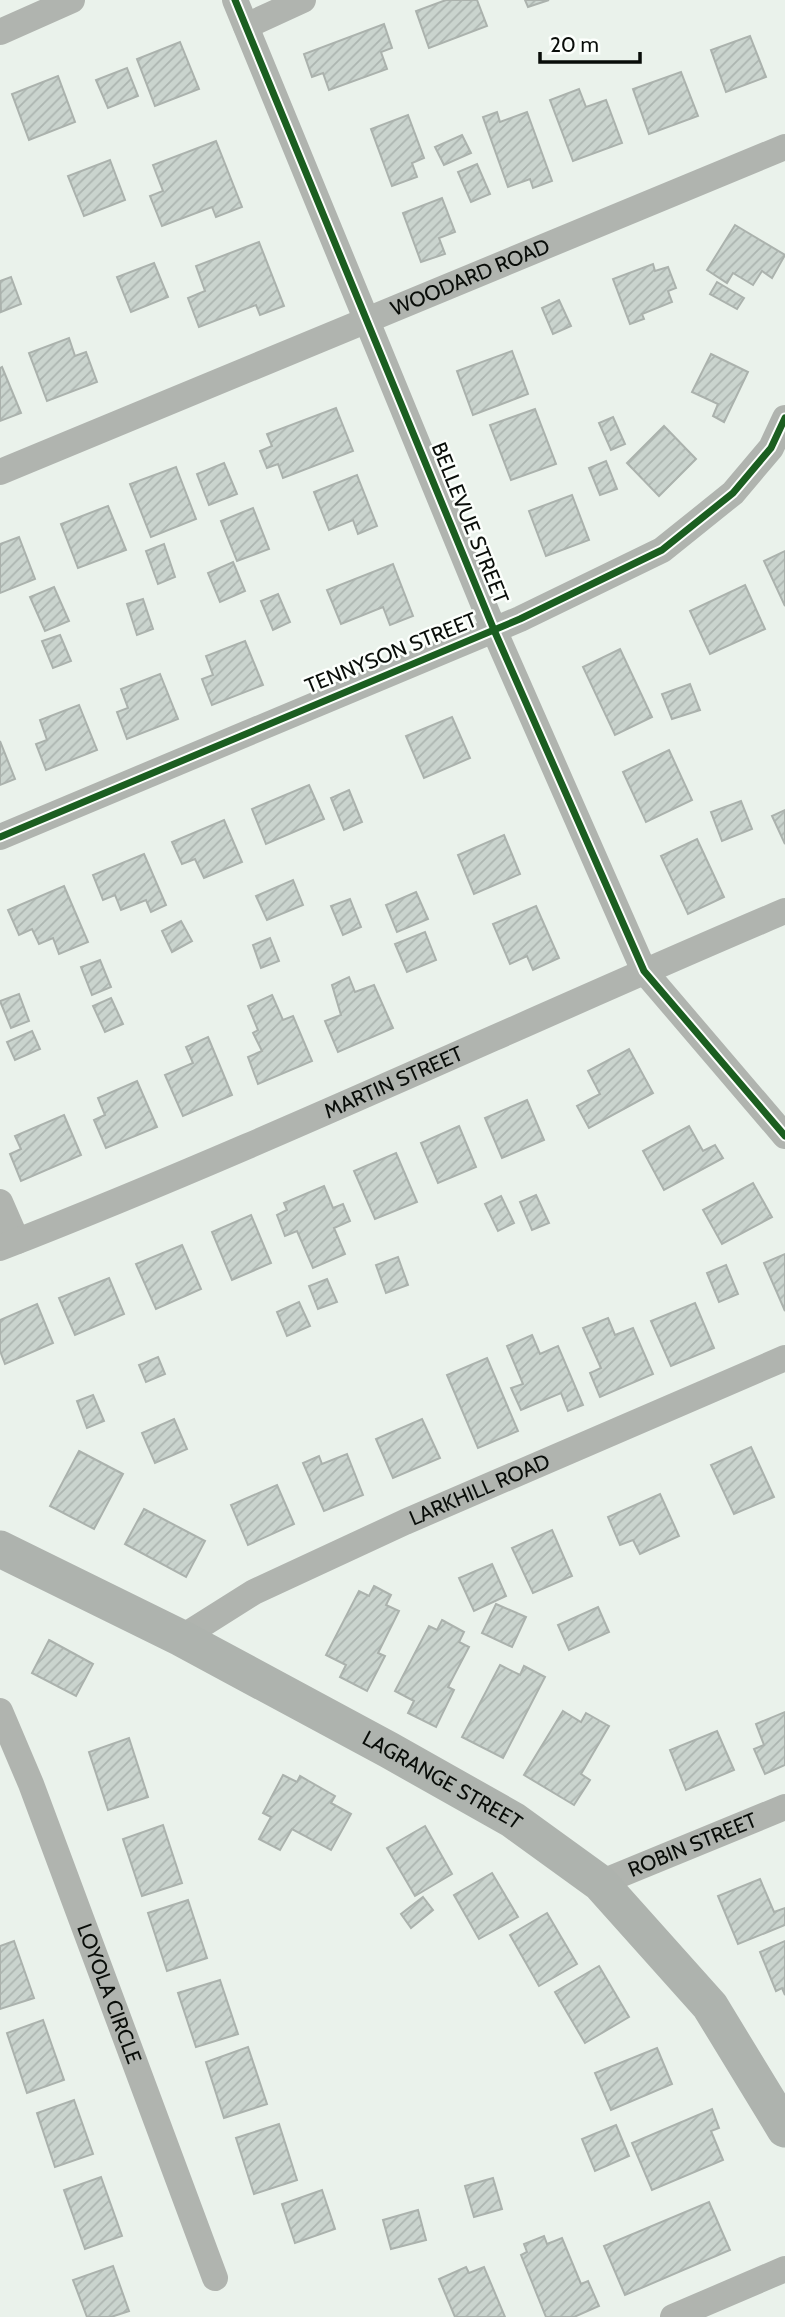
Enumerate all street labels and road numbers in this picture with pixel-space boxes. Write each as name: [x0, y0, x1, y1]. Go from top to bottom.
street label: WOODARD ROAD: [387, 233, 553, 321]
street label: BELLEVUE STREET: [427, 438, 514, 607]
street label: TENNYSON STREET: [301, 607, 480, 698]
street label: MARTIN STREET: [320, 1040, 467, 1123]
street label: LARKHILL ROAD: [405, 1448, 554, 1531]
street label: LAGRANGE STREET: [358, 1725, 527, 1834]
street label: ROBIN STREET: [624, 1807, 760, 1882]
street label: LOYOLA CIRCLE: [72, 1920, 147, 2067]

